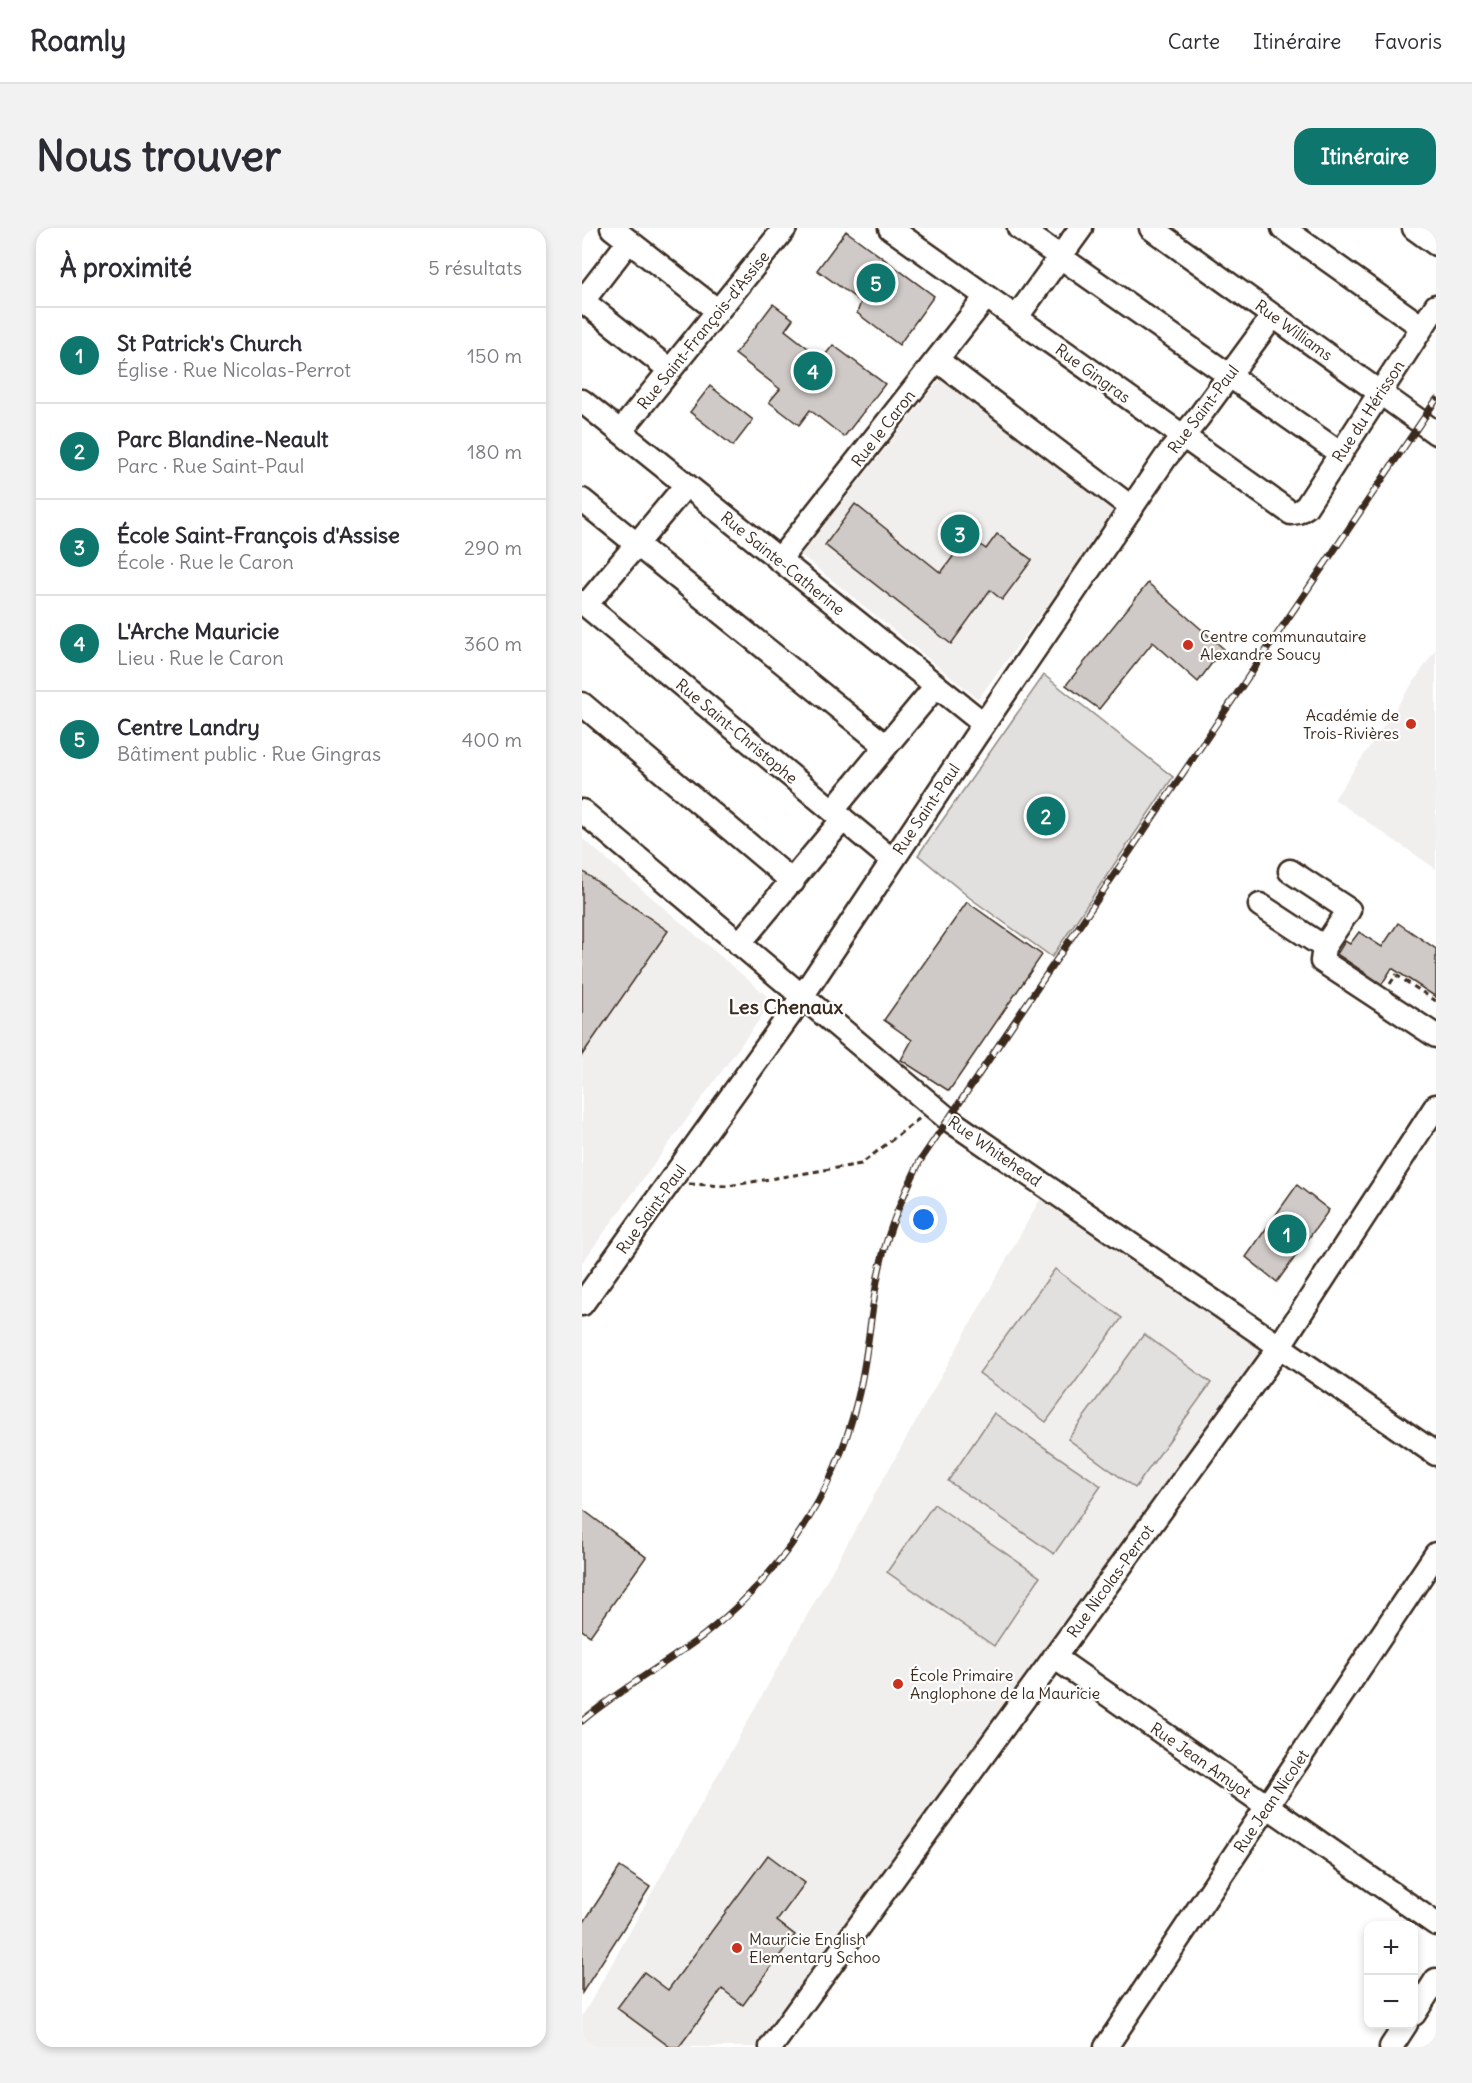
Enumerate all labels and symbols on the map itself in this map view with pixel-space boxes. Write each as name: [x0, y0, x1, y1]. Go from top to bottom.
street label: Rue Saint-François-d'Assise: [633, 247, 773, 413]
pin: 5: [856, 260, 896, 306]
street label: Rue Williams: [1251, 295, 1337, 365]
street label: Rue Gingras: [1052, 339, 1134, 407]
pin: 4: [794, 348, 832, 394]
street label: Rue du Hérisson: [1328, 356, 1408, 466]
street label: Rue Saint-Paul: [1163, 361, 1243, 457]
street label: Rue le Caron: [847, 386, 919, 470]
street label: Rue Sainte-Catherine: [717, 507, 849, 619]
pin: 3: [940, 512, 980, 556]
place label: Centre communautaire Alexandre Soucy: [1200, 626, 1367, 664]
marker: Centre communautaire Alexandre Soucy: [1181, 638, 1195, 652]
street label: Rue Saint-Christophe: [672, 674, 802, 788]
place label: Académie de Trois-Rivières: [1303, 705, 1399, 743]
marker: Académie de Trois-Rivières: [1404, 717, 1418, 731]
street label: Rue Saint-Paul: [888, 760, 964, 858]
pin: 2: [1026, 794, 1066, 838]
district label: Les Chenaux: [729, 994, 844, 1019]
street label: Rue Whitehead: [944, 1111, 1046, 1191]
street label: Rue Saint-Paul: [612, 1160, 690, 1258]
your location: [909, 1205, 938, 1234]
pin: 1: [1268, 1212, 1306, 1256]
street label: Rue Nicolas-Perrot: [1062, 1520, 1158, 1641]
place label: École Primaire Anglophone de la Mauricie: [910, 1665, 1100, 1703]
marker: École Primaire Anglophone de la Mauricie: [891, 1677, 905, 1691]
street label: Rue Jean Amyot: [1147, 1718, 1256, 1802]
street label: Rue Jean Nicolet: [1229, 1745, 1313, 1856]
place label: Mauricie English Elementary Schoo: [749, 1929, 881, 1967]
marker: Mauricie English Elementary Schoo: [730, 1941, 744, 1955]

